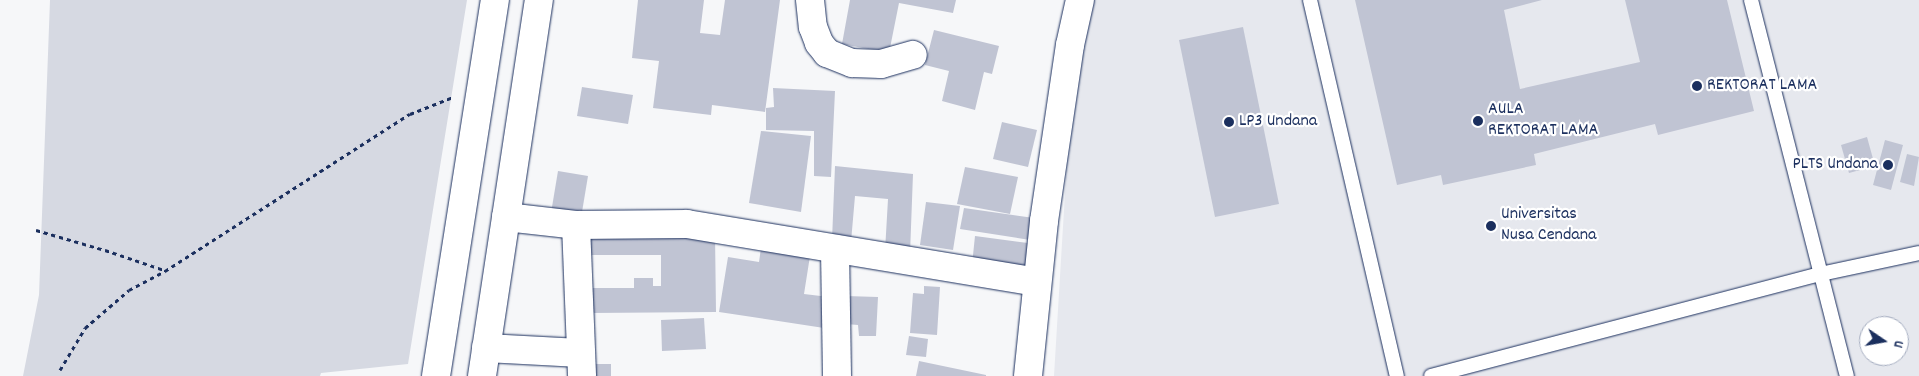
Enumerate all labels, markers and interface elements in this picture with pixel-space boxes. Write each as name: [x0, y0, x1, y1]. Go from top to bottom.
place label: REKTORAT LAMA: [1707, 75, 1817, 97]
marker: REKTORAT LAMA: [1691, 80, 1703, 92]
place label: AULA REKTORAT LAMA: [1488, 100, 1598, 142]
place label: LP3 Undana: [1239, 111, 1317, 133]
marker: AULA REKTORAT LAMA: [1472, 115, 1484, 127]
marker: LP3 Undana: [1223, 116, 1235, 128]
place label: PLTS Undana: [1793, 154, 1878, 176]
marker: PLTS Undana: [1882, 159, 1894, 171]
place label: Universitas Nusa Cendana: [1501, 205, 1597, 248]
marker: Universitas Nusa Cendana: [1485, 220, 1497, 232]
north arrow: [1859, 316, 1909, 366]
text: U: [1887, 339, 1908, 349]

